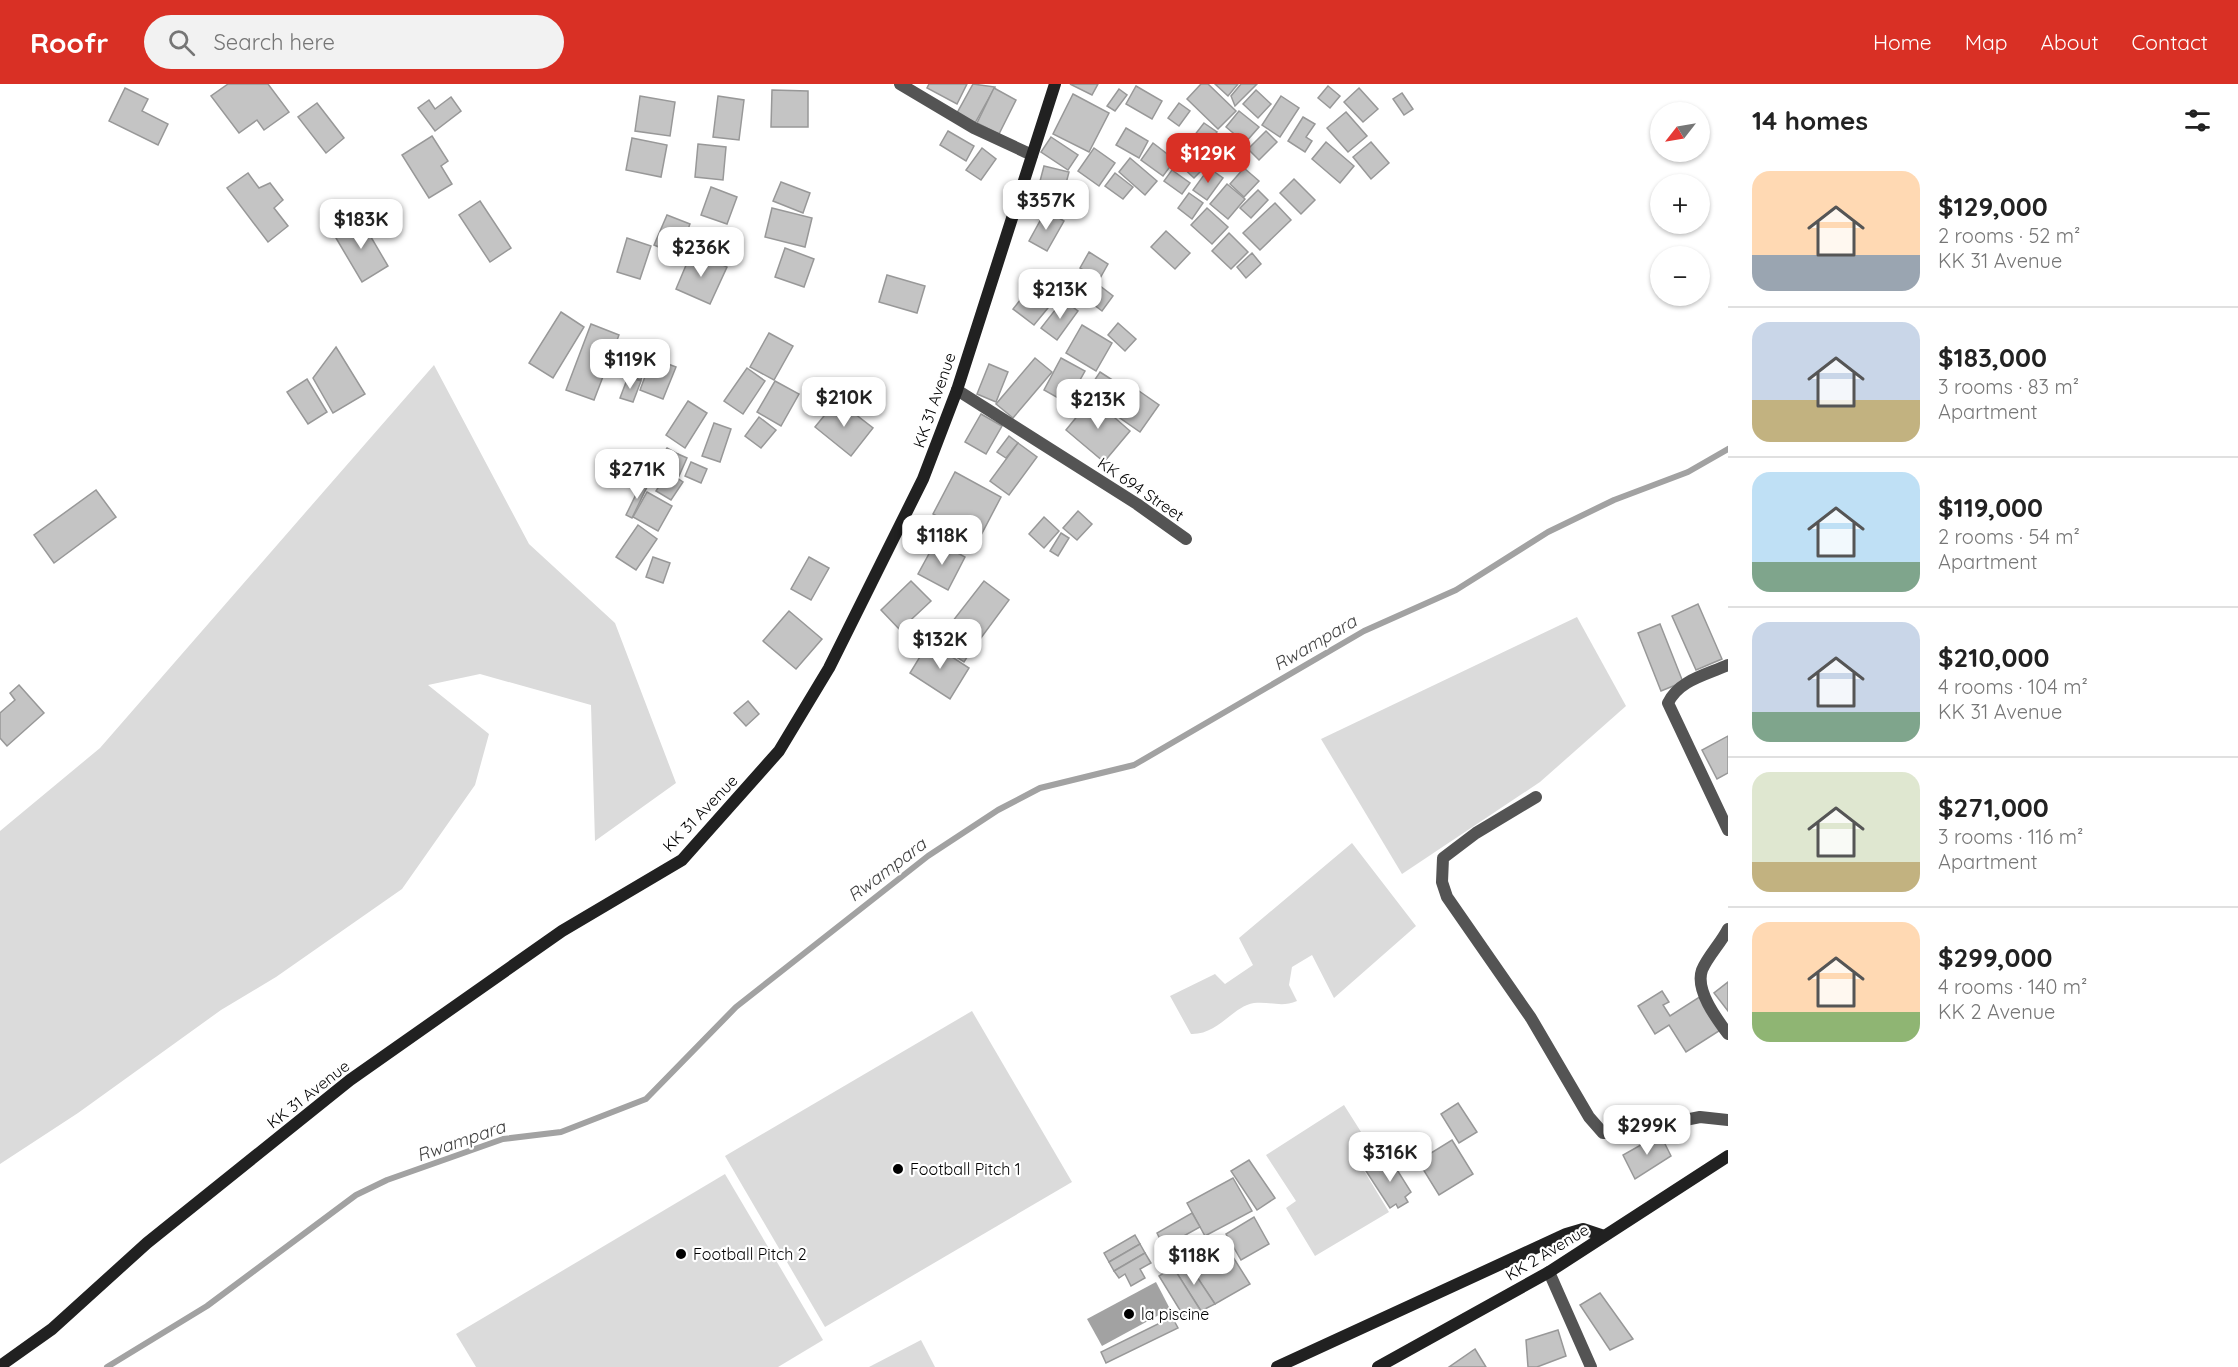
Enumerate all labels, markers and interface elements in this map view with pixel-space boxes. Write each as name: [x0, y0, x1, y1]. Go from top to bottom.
search box: [144, 15, 564, 69]
text: Roofr: [30, 25, 108, 60]
icon: search: [165, 26, 198, 59]
text: Search here: [213, 28, 335, 56]
text: Home: [1873, 29, 1932, 55]
text: Map: [1965, 29, 2008, 55]
text: About: [2041, 29, 2099, 55]
text: Contact: [2132, 29, 2208, 55]
north arrow: [1650, 102, 1710, 162]
map controls: [1650, 102, 1710, 306]
text: 14 homes: [1752, 104, 1868, 137]
icon: filters: [2181, 104, 2214, 137]
pin: $129K: [1166, 133, 1250, 184]
text: $129K: [1180, 140, 1236, 165]
button: +: [1650, 174, 1710, 234]
pin: $357K: [1004, 180, 1088, 231]
text: $357K: [1017, 187, 1075, 212]
text: $129,000: [1938, 190, 2048, 223]
icon: home: [1800, 195, 1872, 267]
pin: $183K: [319, 199, 403, 250]
text: $183K: [334, 206, 388, 231]
text: 2 rooms · 52 m²: [1938, 223, 2080, 248]
pin: $236K: [659, 227, 743, 278]
text: $236K: [672, 234, 730, 259]
button: −: [1650, 246, 1710, 306]
text: KK 31 Avenue: [1938, 248, 2062, 273]
pin: $213K: [1018, 269, 1102, 320]
text: $213K: [1033, 276, 1087, 301]
pin: $119K: [588, 339, 672, 390]
text: $183,000: [1938, 341, 2047, 374]
text: $119K: [604, 346, 656, 371]
icon: home: [1800, 346, 1872, 418]
street label: KK 31 Avenue: [908, 350, 960, 450]
text: 3 rooms · 83 m²: [1938, 374, 2079, 399]
pin: $210K: [802, 377, 886, 428]
pin: $213K: [1056, 379, 1140, 430]
text: $210K: [816, 384, 872, 409]
text: $213K: [1071, 386, 1125, 411]
text: Apartment: [1938, 399, 2038, 424]
pin: $271K: [595, 449, 679, 500]
street label: KK 694 Street: [1094, 453, 1188, 525]
text: $271K: [609, 456, 665, 481]
text: $119,000: [1938, 491, 2043, 524]
icon: home: [1800, 496, 1872, 568]
pin: $118K: [900, 515, 984, 566]
text: $118K: [916, 522, 968, 547]
text: 2 rooms · 54 m²: [1938, 524, 2080, 549]
text: Apartment: [1938, 549, 2038, 574]
water label: Rwampara: [1269, 609, 1361, 676]
pin: $132K: [898, 619, 982, 670]
text: $132K: [913, 626, 967, 651]
text: $210,000: [1938, 641, 2049, 674]
icon: home: [1800, 646, 1872, 718]
text: 4 rooms · 104 m²: [1938, 674, 2088, 699]
text: KK 31 Avenue: [1938, 699, 2062, 724]
street label: KK 31 Avenue: [658, 770, 742, 856]
text: $271,000: [1938, 791, 2049, 824]
icon: home: [1800, 796, 1872, 868]
text: 3 rooms · 116 m²: [1938, 824, 2083, 849]
water label: Rwampara: [843, 832, 931, 907]
text: Apartment: [1938, 849, 2038, 874]
text: $299,000: [1938, 941, 2052, 974]
icon: home: [1800, 946, 1872, 1018]
text: 4 rooms · 140 m²: [1938, 974, 2087, 999]
text: KK 2 Avenue: [1938, 999, 2055, 1024]
street label: KK 31 Avenue: [263, 1056, 353, 1132]
pin: $299K: [1605, 1105, 1689, 1156]
text: $299K: [1617, 1112, 1677, 1137]
water label: Rwampara: [413, 1114, 509, 1166]
pin: $316K: [1348, 1132, 1432, 1183]
text: $316K: [1363, 1139, 1417, 1164]
place label: Football Pitch 1: [910, 1159, 1021, 1179]
marker: Football Pitch 1: [891, 1162, 905, 1176]
street label: KK 2 Avenue: [1502, 1219, 1592, 1285]
pin: $118K: [1152, 1235, 1236, 1286]
text: $118K: [1168, 1242, 1220, 1267]
place label: Football Pitch 2: [693, 1244, 807, 1264]
marker: Football Pitch 2: [674, 1247, 688, 1261]
place label: la piscine: [1141, 1304, 1209, 1324]
marker: la piscine: [1122, 1307, 1136, 1321]

